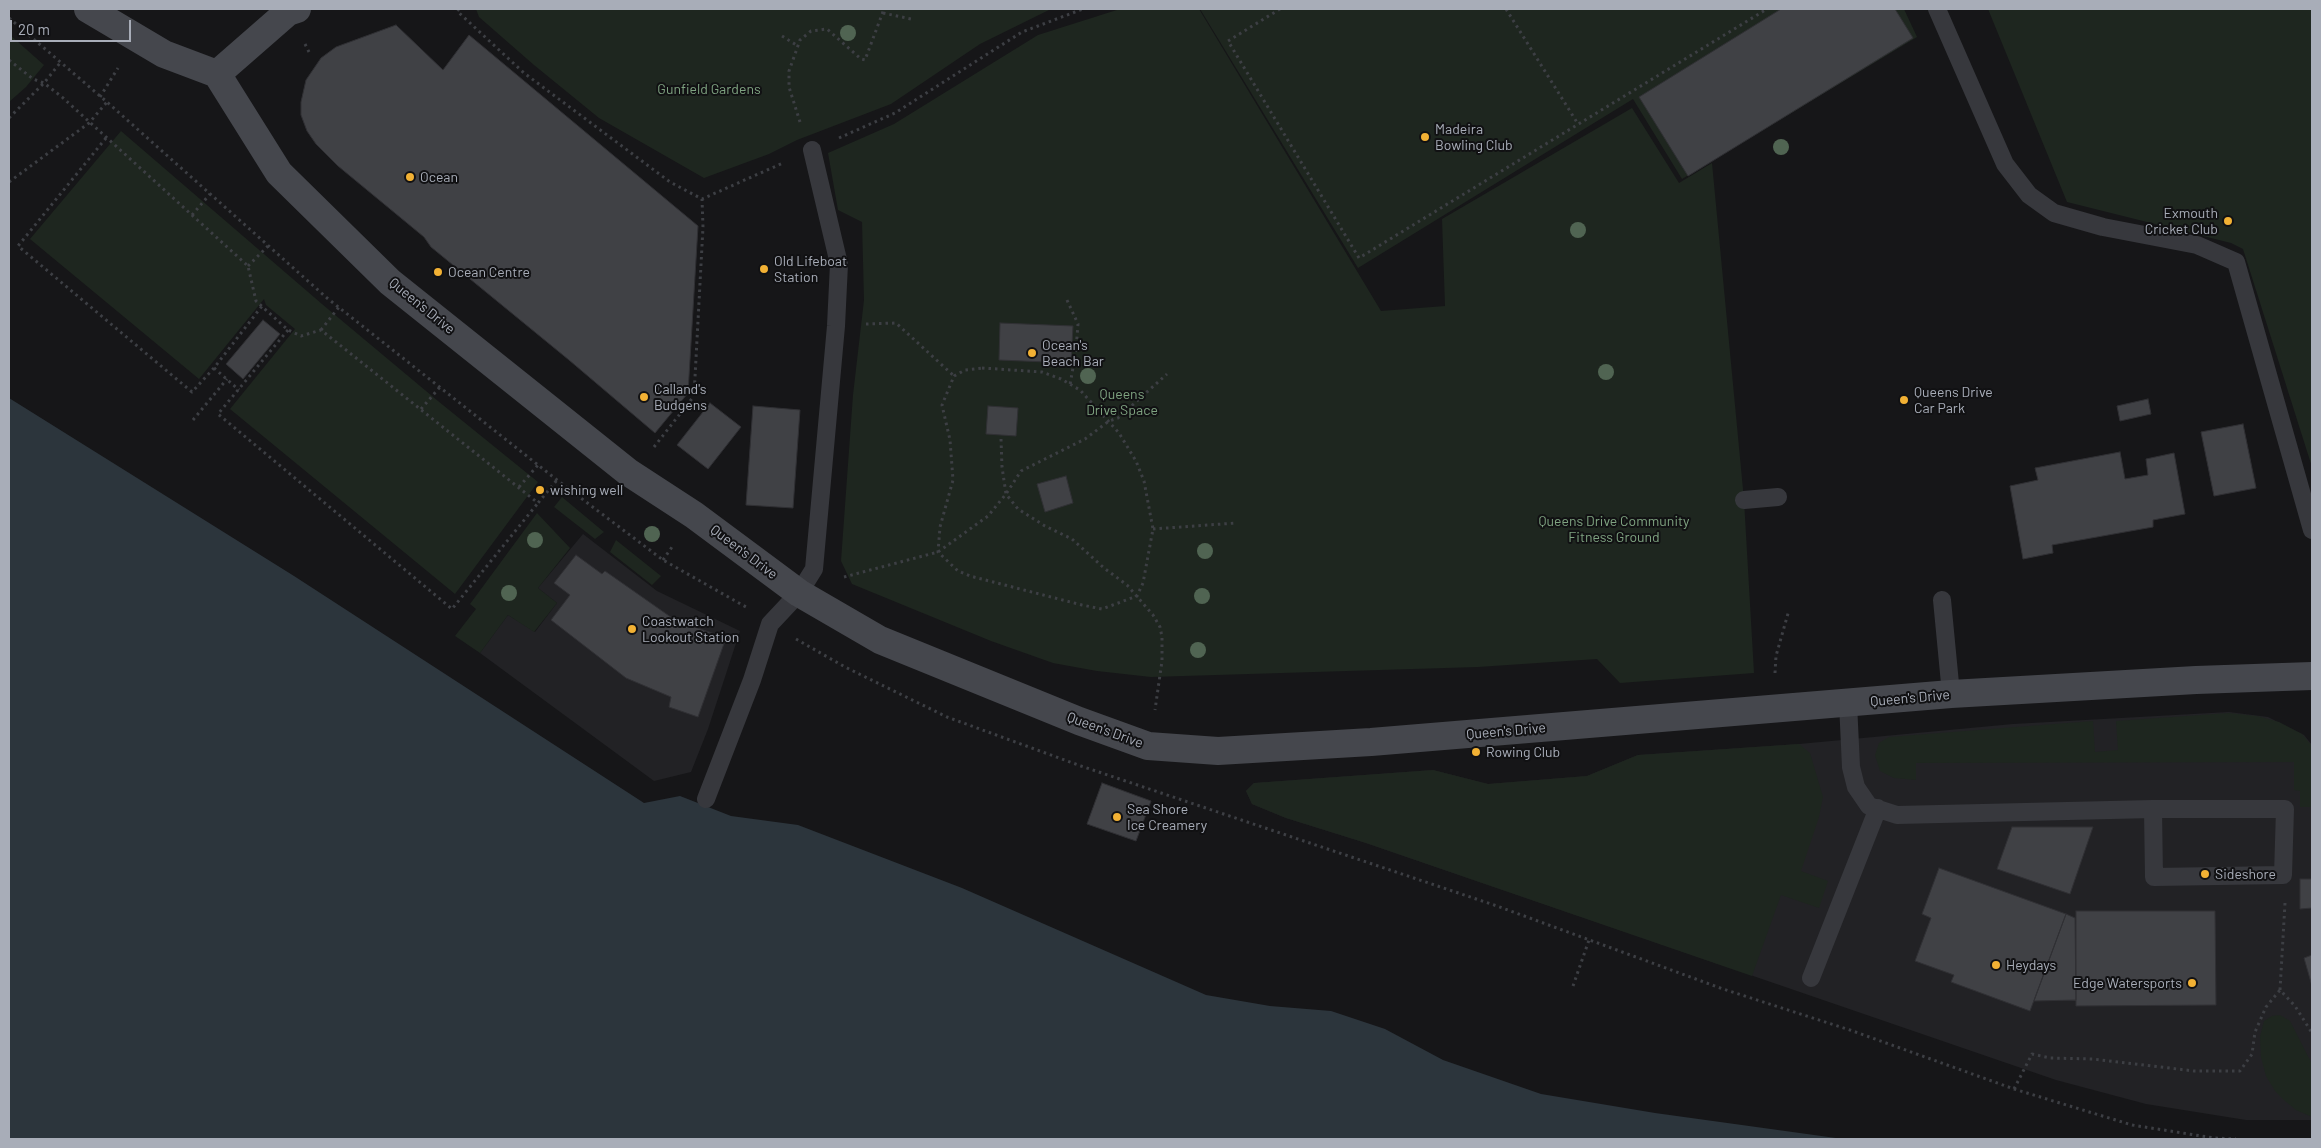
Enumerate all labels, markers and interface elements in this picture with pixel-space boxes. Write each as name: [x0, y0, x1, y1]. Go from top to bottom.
scale bar: [12, 10, 134, 42]
text: 20 m: [18, 20, 50, 38]
park label: Gunfield Gardens: [657, 81, 761, 97]
place label: Madeira Bowling Club: [1435, 121, 1513, 154]
marker: Madeira Bowling Club: [1419, 131, 1431, 143]
place label: Ocean: [420, 169, 458, 185]
marker: Ocean: [404, 171, 416, 183]
place label: Exmouth Cricket Club: [2145, 205, 2218, 238]
marker: Exmouth Cricket Club: [2222, 215, 2234, 227]
place label: Old Lifeboat Station: [774, 253, 847, 286]
marker: Old Lifeboat Station: [758, 263, 770, 275]
place label: Ocean Centre: [448, 264, 530, 280]
marker: Ocean Centre: [432, 266, 444, 278]
street label: Queen's Drive: [386, 274, 458, 338]
place label: Ocean's Beach Bar: [1042, 337, 1104, 370]
marker: Ocean's Beach Bar: [1026, 347, 1038, 359]
place label: Calland's Budgens: [654, 381, 707, 414]
place label: Queens Drive Car Park: [1914, 384, 1993, 417]
park label: Queens Drive Space: [1086, 386, 1158, 418]
marker: Calland's Budgens: [638, 391, 650, 403]
marker: Queens Drive Car Park: [1898, 394, 1910, 406]
place label: wishing well: [550, 482, 623, 498]
marker: wishing well: [534, 484, 546, 496]
park label: Queens Drive Community Fitness Ground: [1538, 513, 1690, 546]
street label: Queen's Drive: [707, 521, 781, 583]
place label: Coastwatch Lookout Station: [642, 613, 739, 646]
marker: Coastwatch Lookout Station: [626, 623, 638, 635]
street label: Queen's Drive: [1870, 686, 1950, 710]
street label: Queen's Drive: [1065, 708, 1145, 752]
street label: Queen's Drive: [1466, 719, 1546, 743]
place label: Rowing Club: [1486, 744, 1560, 760]
marker: Rowing Club: [1470, 746, 1482, 758]
place label: Sea Shore Ice Creamery: [1127, 801, 1207, 834]
marker: Sea Shore Ice Creamery: [1111, 811, 1123, 823]
place label: Sideshore: [2215, 866, 2276, 882]
marker: Sideshore: [2199, 868, 2211, 880]
place label: Heydays: [2006, 957, 2056, 973]
marker: Heydays: [1990, 959, 2002, 971]
place label: Edge Watersports: [2073, 975, 2182, 991]
marker: Edge Watersports: [2186, 977, 2198, 989]

